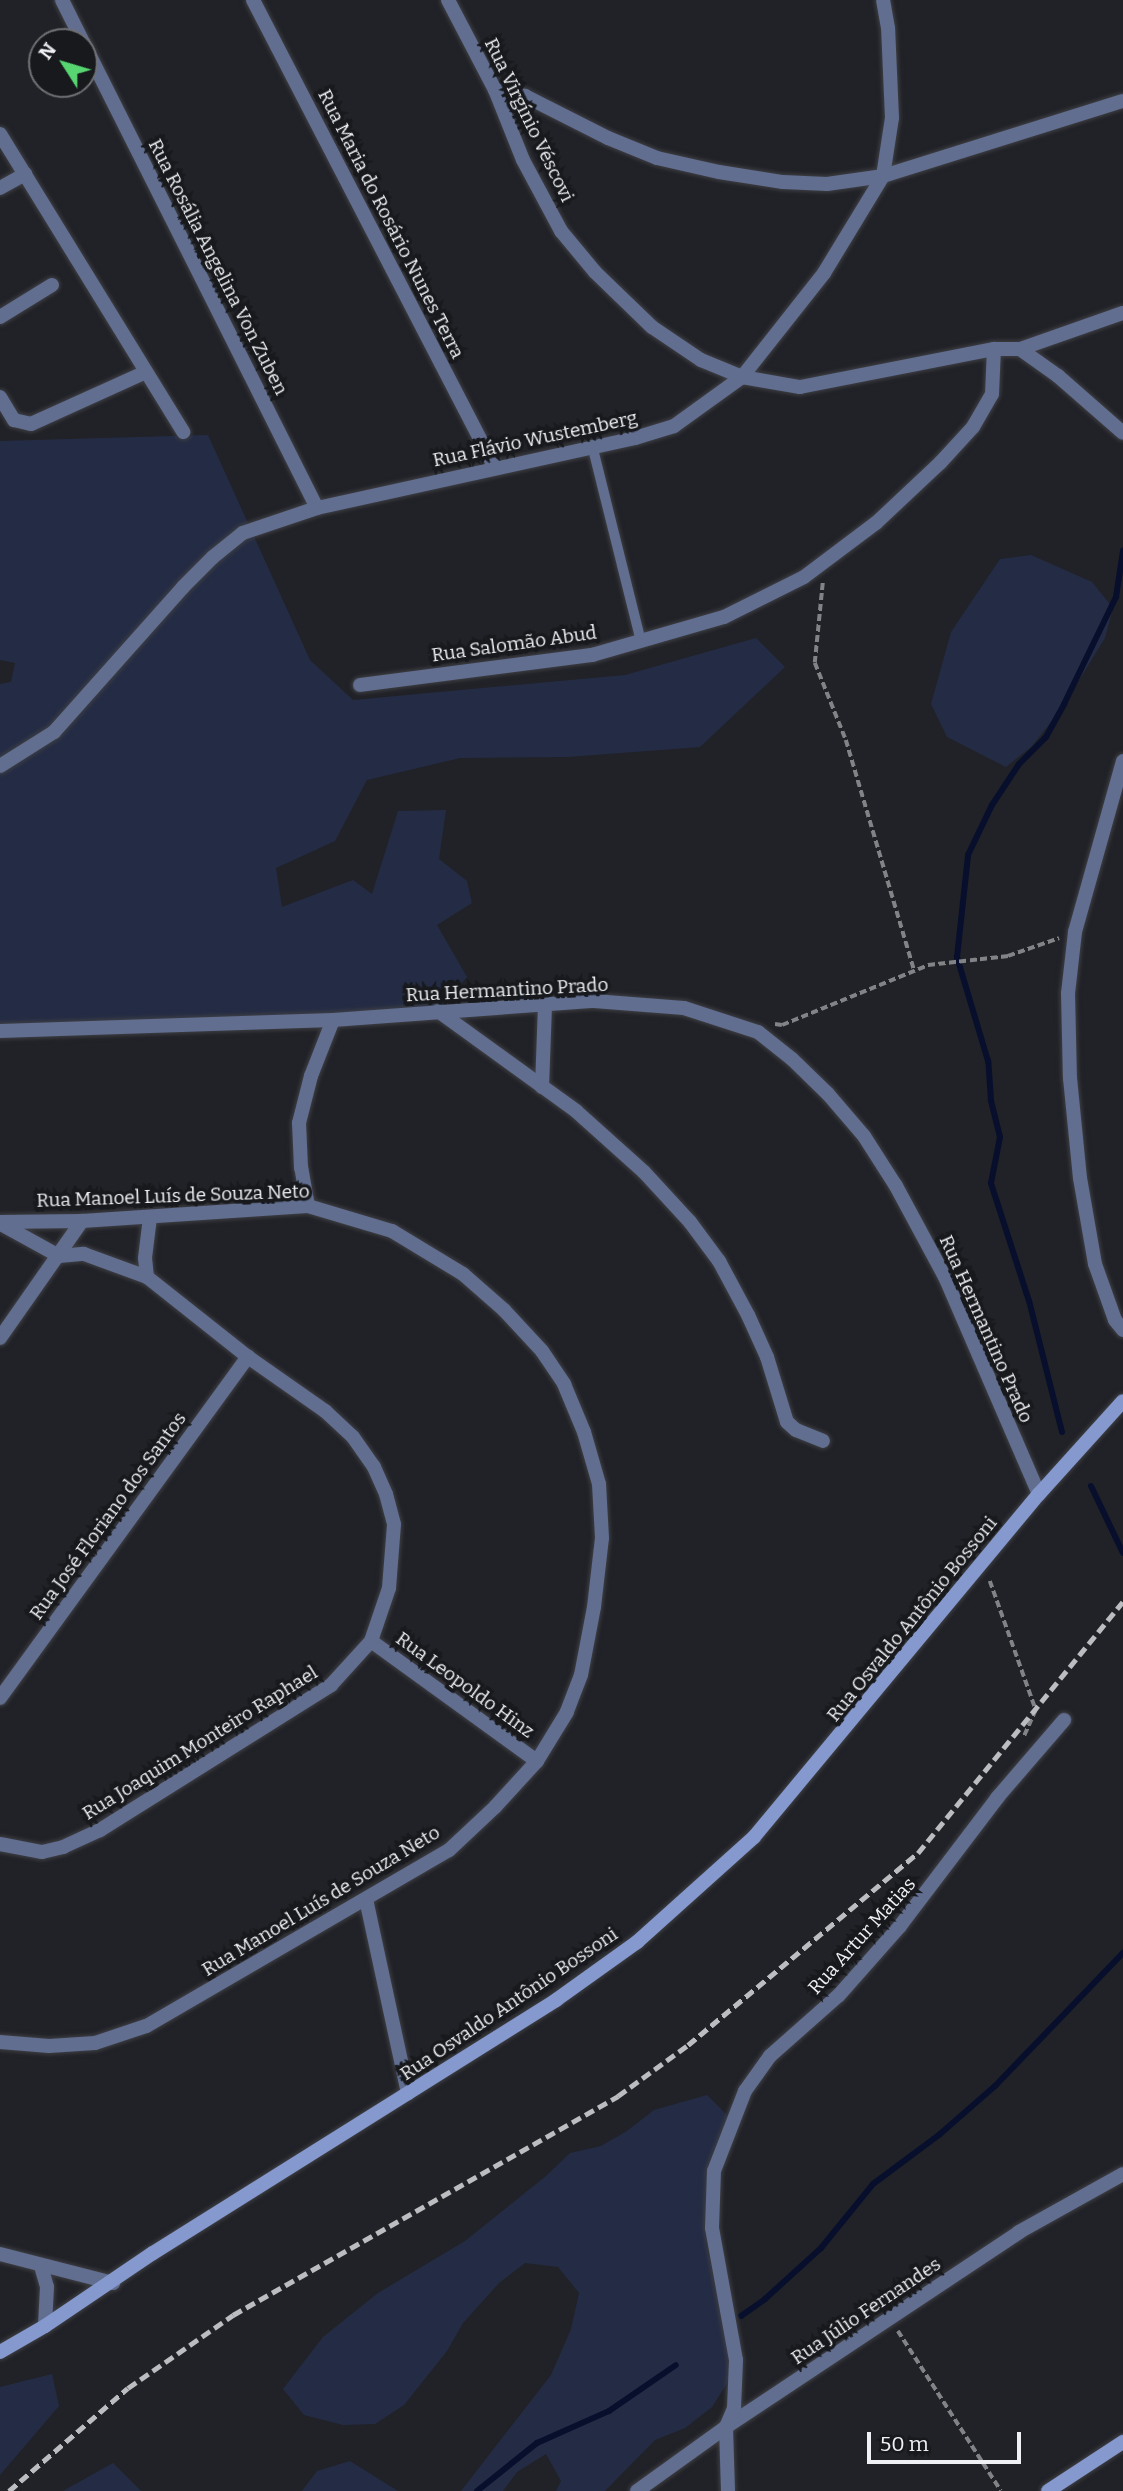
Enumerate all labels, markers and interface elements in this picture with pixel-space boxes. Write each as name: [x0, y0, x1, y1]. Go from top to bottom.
north arrow: [28, 28, 98, 98]
street label: Rua Virgínio Véscovi: [479, 34, 579, 206]
text: N: [34, 38, 61, 64]
street label: Rua Maria do Rosário Nunes Terra: [313, 86, 469, 362]
street label: Rua Rosália Angelina Von Zuben: [143, 135, 293, 399]
street label: Rua Flávio Wustemberg: [431, 406, 639, 472]
street label: Rua Salomão Abud: [430, 621, 598, 667]
street label: Rua Hermantino Prado: [405, 973, 609, 1007]
street label: Rua Manoel Luís de Souza Neto: [36, 1180, 310, 1212]
street label: Rua Hermantino Prado: [934, 1232, 1038, 1426]
street label: Rua José Floriano dos Santos: [25, 1408, 191, 1624]
street label: Rua Osvaldo Antônio Bossoni: [822, 1512, 1002, 1726]
street label: Rua Leopoldo Hinz: [391, 1627, 539, 1743]
street label: Rua Joaquim Monteiro Raphael: [78, 1661, 322, 1825]
street label: Rua Manoel Luís de Souza Neto: [198, 1821, 444, 1981]
street label: Rua Artur Matias: [804, 1873, 920, 1999]
street label: Rua Osvaldo Antônio Bossoni: [396, 1923, 622, 2085]
street label: Rua Júlio Fernandes: [787, 2253, 945, 2369]
scale bar: [871, 2418, 1025, 2462]
text: 50 m: [880, 2431, 929, 2457]

